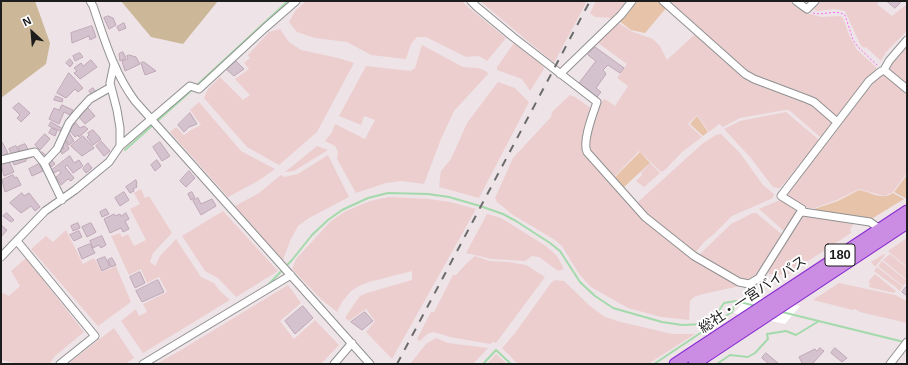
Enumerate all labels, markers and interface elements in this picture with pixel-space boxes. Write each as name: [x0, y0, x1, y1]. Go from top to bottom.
north arrow: [12, 12, 52, 52]
text: N: [21, 14, 33, 28]
road number: 180: [825, 244, 855, 266]
street label: 総社・一宮バイパス: [696, 253, 810, 337]

